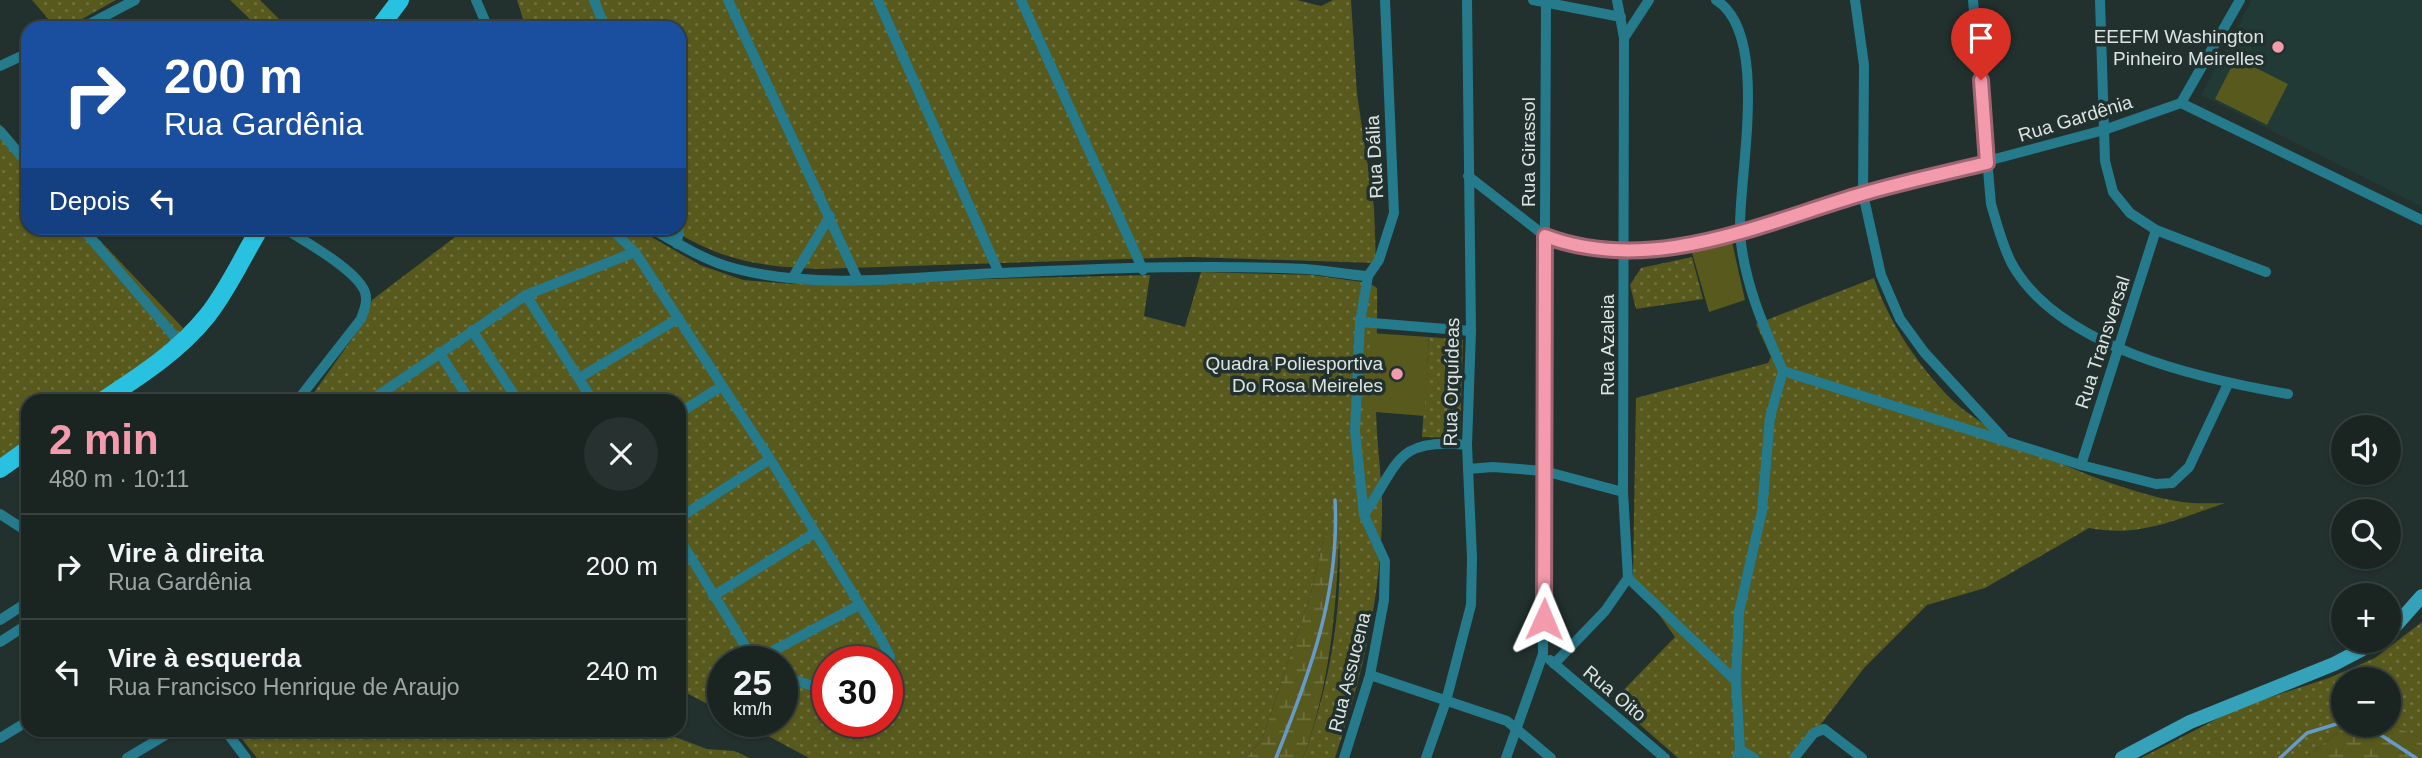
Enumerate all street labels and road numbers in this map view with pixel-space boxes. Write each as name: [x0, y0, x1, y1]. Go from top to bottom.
street label: Rua Gardênia: [2016, 91, 2135, 146]
street label: Rua Girassol: [1518, 97, 1539, 207]
street label: Rua Dália: [1362, 114, 1387, 199]
street label: Rua Transversal: [2071, 273, 2134, 411]
street label: Rua Azaleia: [1597, 294, 1618, 396]
street label: Rua Orquídeas: [1440, 317, 1463, 447]
street label: Rua Assucena: [1324, 610, 1375, 734]
street label: Rua Oito: [1579, 661, 1650, 726]

